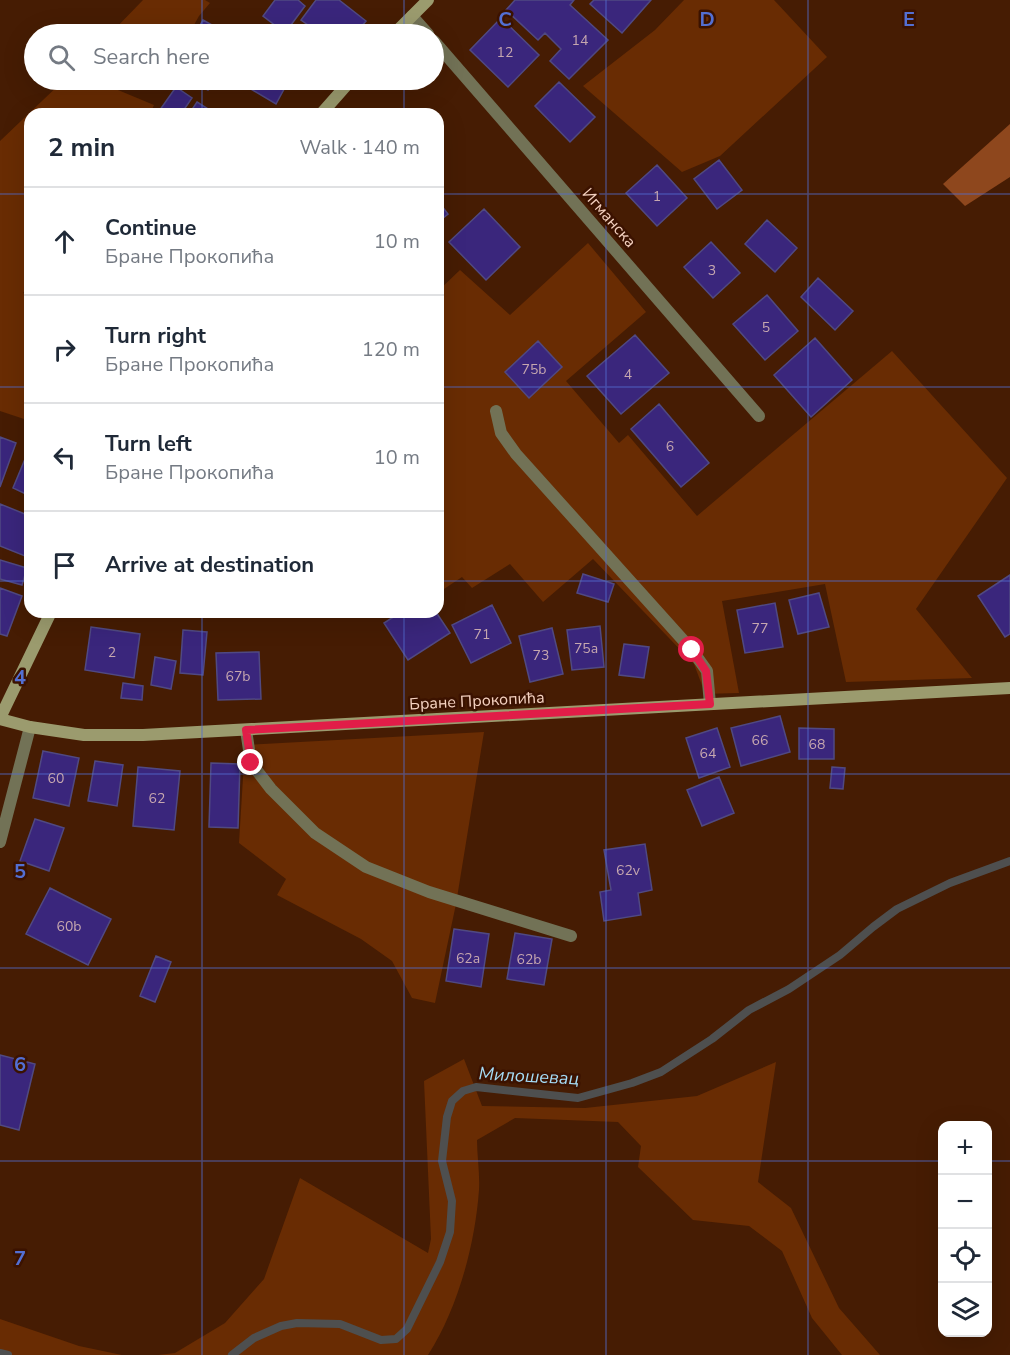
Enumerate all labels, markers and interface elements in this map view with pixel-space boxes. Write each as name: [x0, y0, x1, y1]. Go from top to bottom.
text: C: [498, 6, 512, 33]
text: D: [699, 6, 715, 33]
text: E: [903, 6, 915, 33]
search box: [24, 24, 444, 90]
house number: 14: [572, 31, 588, 50]
icon: search: [45, 41, 78, 74]
text: Search here: [93, 42, 210, 72]
house number: 12: [497, 43, 513, 62]
text: 2 min: [48, 130, 115, 165]
text: Walk · 140 m: [300, 134, 420, 161]
street label: Игманска: [577, 184, 641, 252]
house number: 1: [653, 187, 661, 206]
text: Continue: [105, 213, 196, 243]
icon: ahead: [48, 225, 81, 258]
text: 10 m: [374, 228, 420, 255]
text: Бране Прокопића: [105, 243, 274, 270]
house number: 3: [708, 261, 716, 280]
house number: 5: [762, 318, 770, 337]
text: Turn right: [105, 321, 206, 351]
icon: right: [48, 333, 81, 366]
text: 120 m: [362, 336, 420, 363]
text: Бране Прокопића: [105, 351, 274, 378]
house number: 75b: [522, 360, 546, 379]
house number: 4: [624, 365, 632, 384]
text: Turn left: [105, 429, 192, 459]
house number: 6: [666, 437, 674, 456]
icon: left: [48, 441, 81, 474]
text: 10 m: [374, 444, 420, 471]
text: Бране Прокопића: [105, 459, 274, 486]
icon: arrive: [48, 549, 81, 582]
text: Arrive at destination: [105, 550, 314, 580]
house number: 77: [752, 619, 768, 638]
house number: 71: [474, 625, 490, 644]
route start: [678, 636, 704, 662]
house number: 75a: [574, 639, 598, 658]
house number: 2: [108, 643, 116, 662]
house number: 73: [533, 646, 549, 665]
text: 4: [14, 664, 26, 691]
house number: 67b: [226, 667, 250, 686]
street label: Бране Прокопића: [409, 686, 545, 716]
house number: 66: [752, 731, 768, 750]
house number: 68: [809, 735, 825, 754]
house number: 64: [700, 744, 716, 763]
route end: [237, 749, 263, 775]
house number: 60: [48, 769, 64, 788]
house number: 62: [149, 789, 165, 808]
text: 5: [14, 858, 26, 885]
house number: 62v: [616, 861, 641, 880]
house number: 60b: [57, 917, 81, 936]
house number: 62a: [456, 949, 480, 968]
house number: 62b: [517, 950, 541, 969]
text: 6: [14, 1051, 26, 1078]
water label: Милошевац: [478, 1061, 580, 1091]
map controls: [938, 1121, 992, 1337]
button: +: [938, 1121, 992, 1175]
button: −: [938, 1175, 992, 1229]
button: locate: [938, 1229, 992, 1283]
text: 7: [14, 1245, 26, 1272]
button: layers: [938, 1283, 992, 1337]

